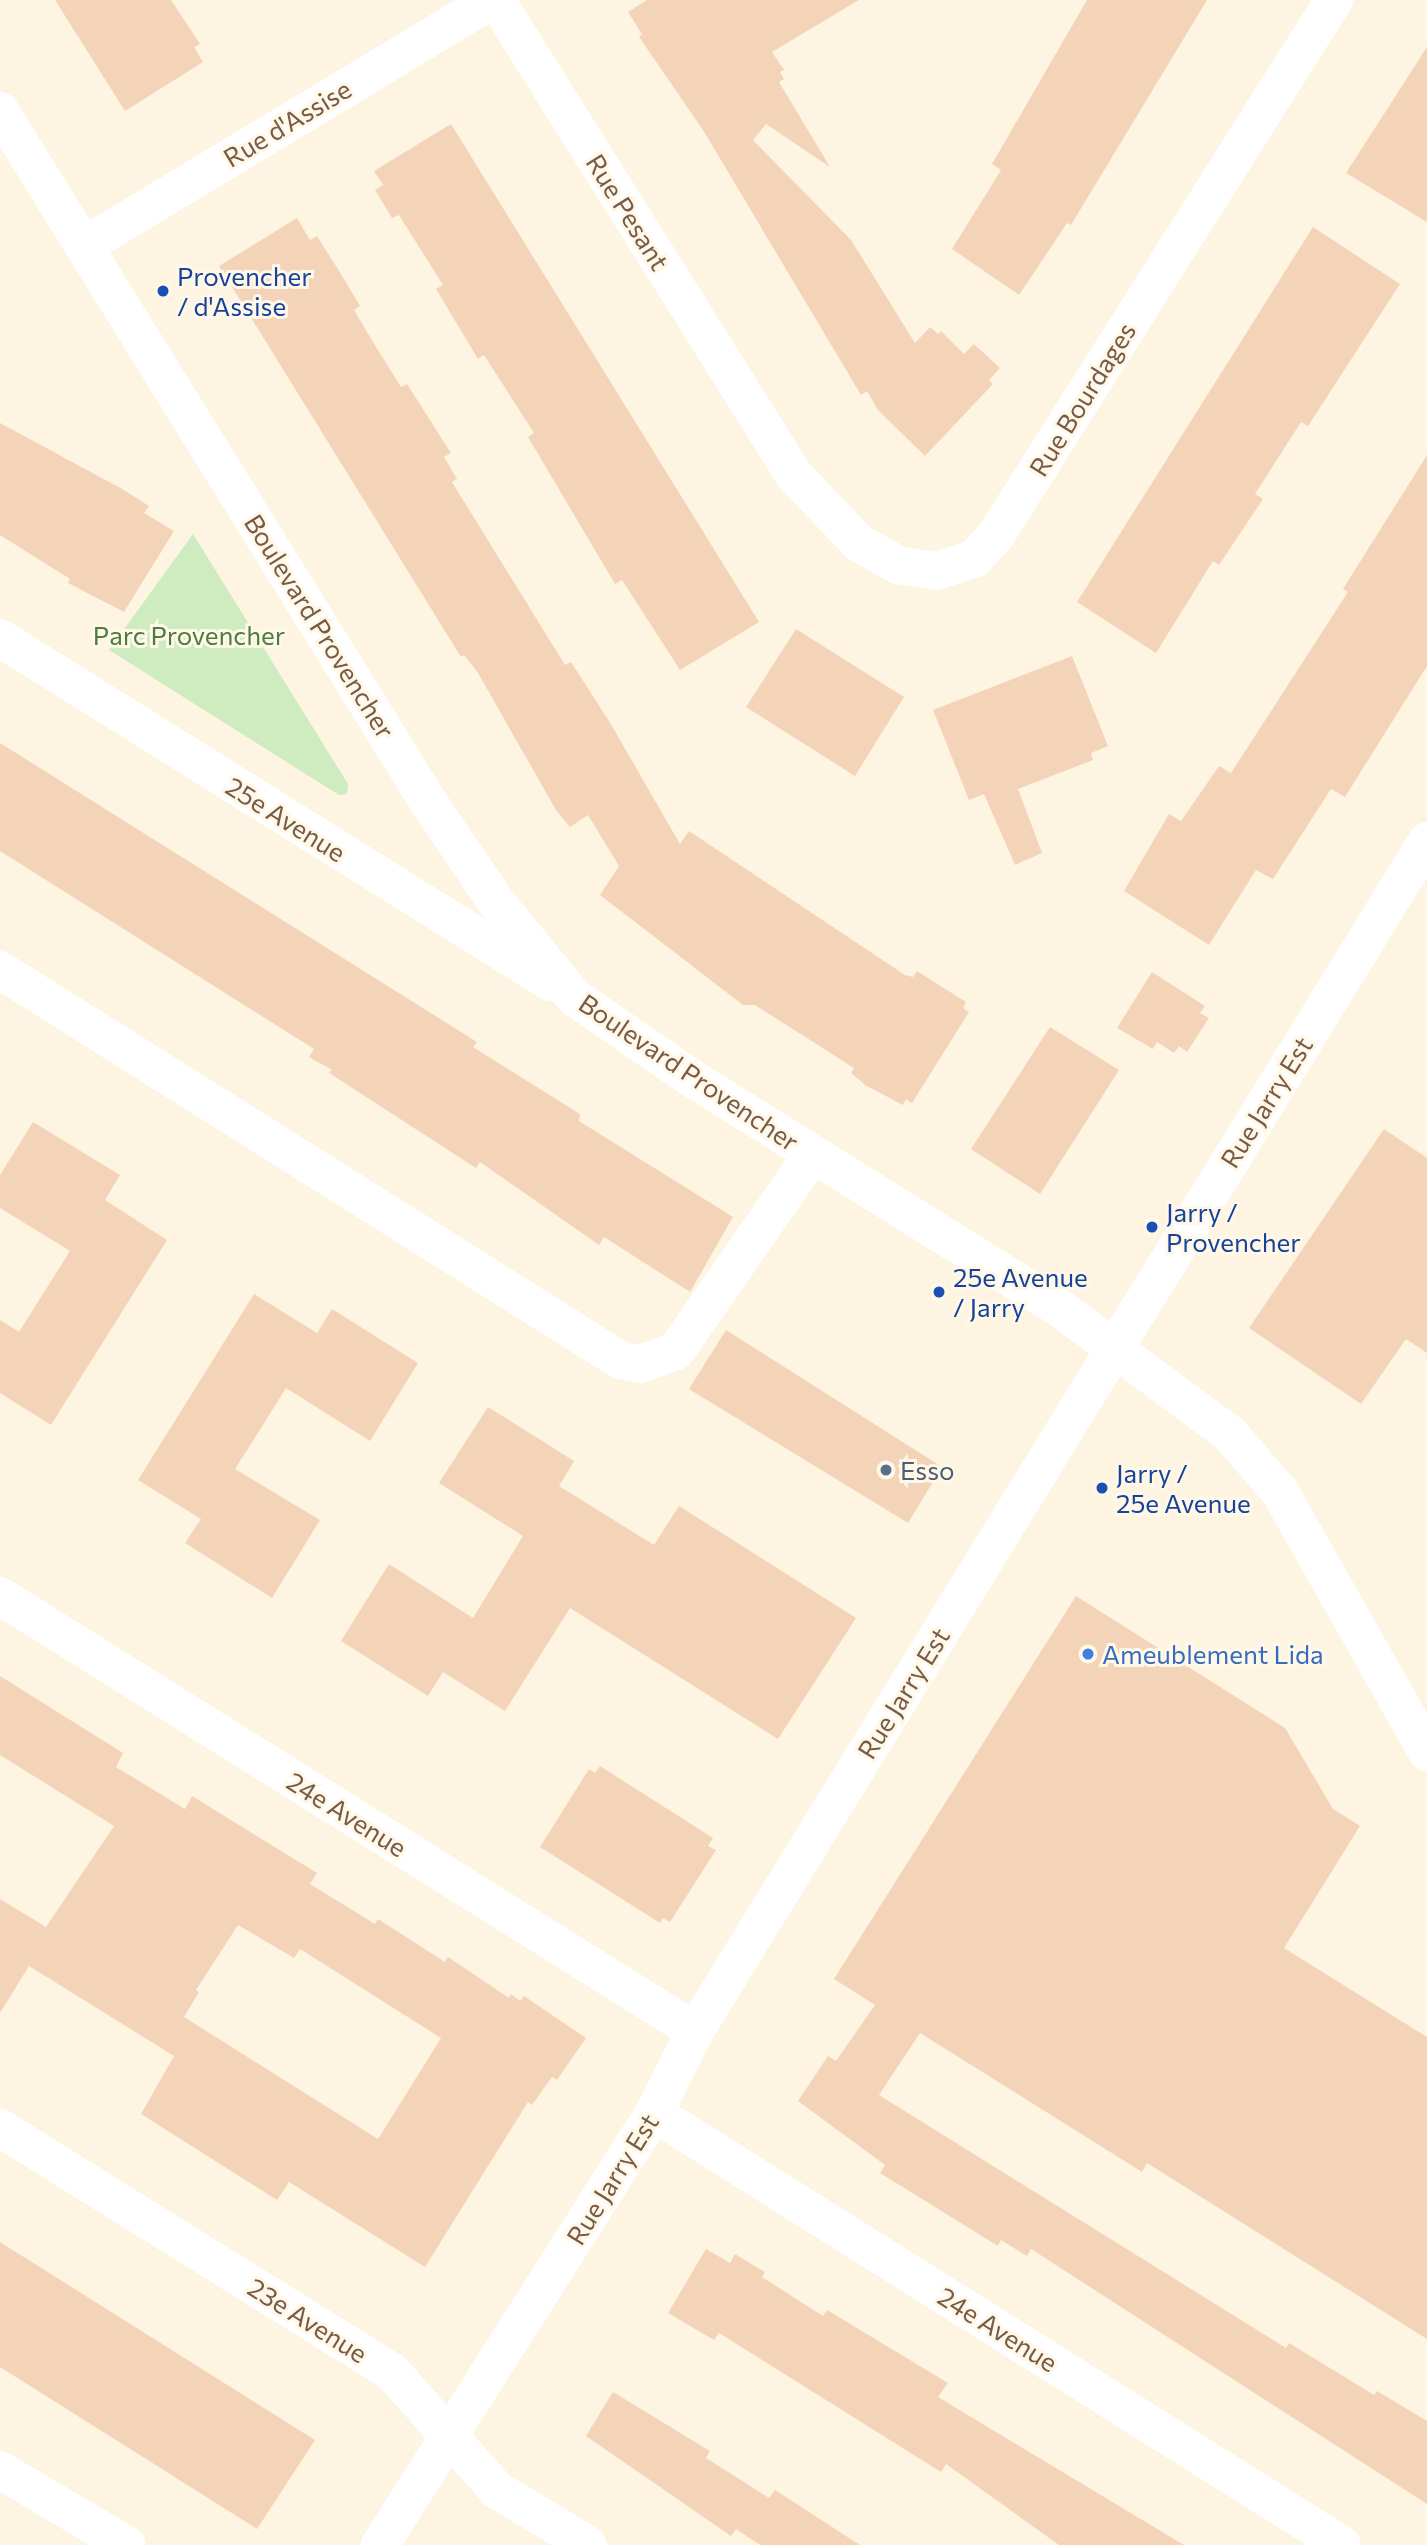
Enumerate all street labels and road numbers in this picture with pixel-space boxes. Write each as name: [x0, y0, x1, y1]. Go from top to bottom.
street label: Rue d'Assise: [218, 73, 356, 173]
street label: Rue Pesant: [580, 148, 676, 276]
street label: Rue Bourdages: [1022, 316, 1142, 482]
street label: Boulevard Provencher: [238, 508, 402, 744]
street label: 25e Avenue: [221, 770, 351, 868]
street label: Boulevard Provencher: [573, 987, 805, 1157]
street label: Rue Jarry Est: [1213, 1031, 1319, 1173]
street label: Rue Jarry Est: [850, 1622, 956, 1764]
street label: 24e Avenue: [282, 1765, 412, 1863]
street label: Rue Jarry Est: [559, 2108, 665, 2250]
street label: 23e Avenue: [243, 2271, 373, 2369]
street label: 24e Avenue: [933, 2280, 1063, 2378]

